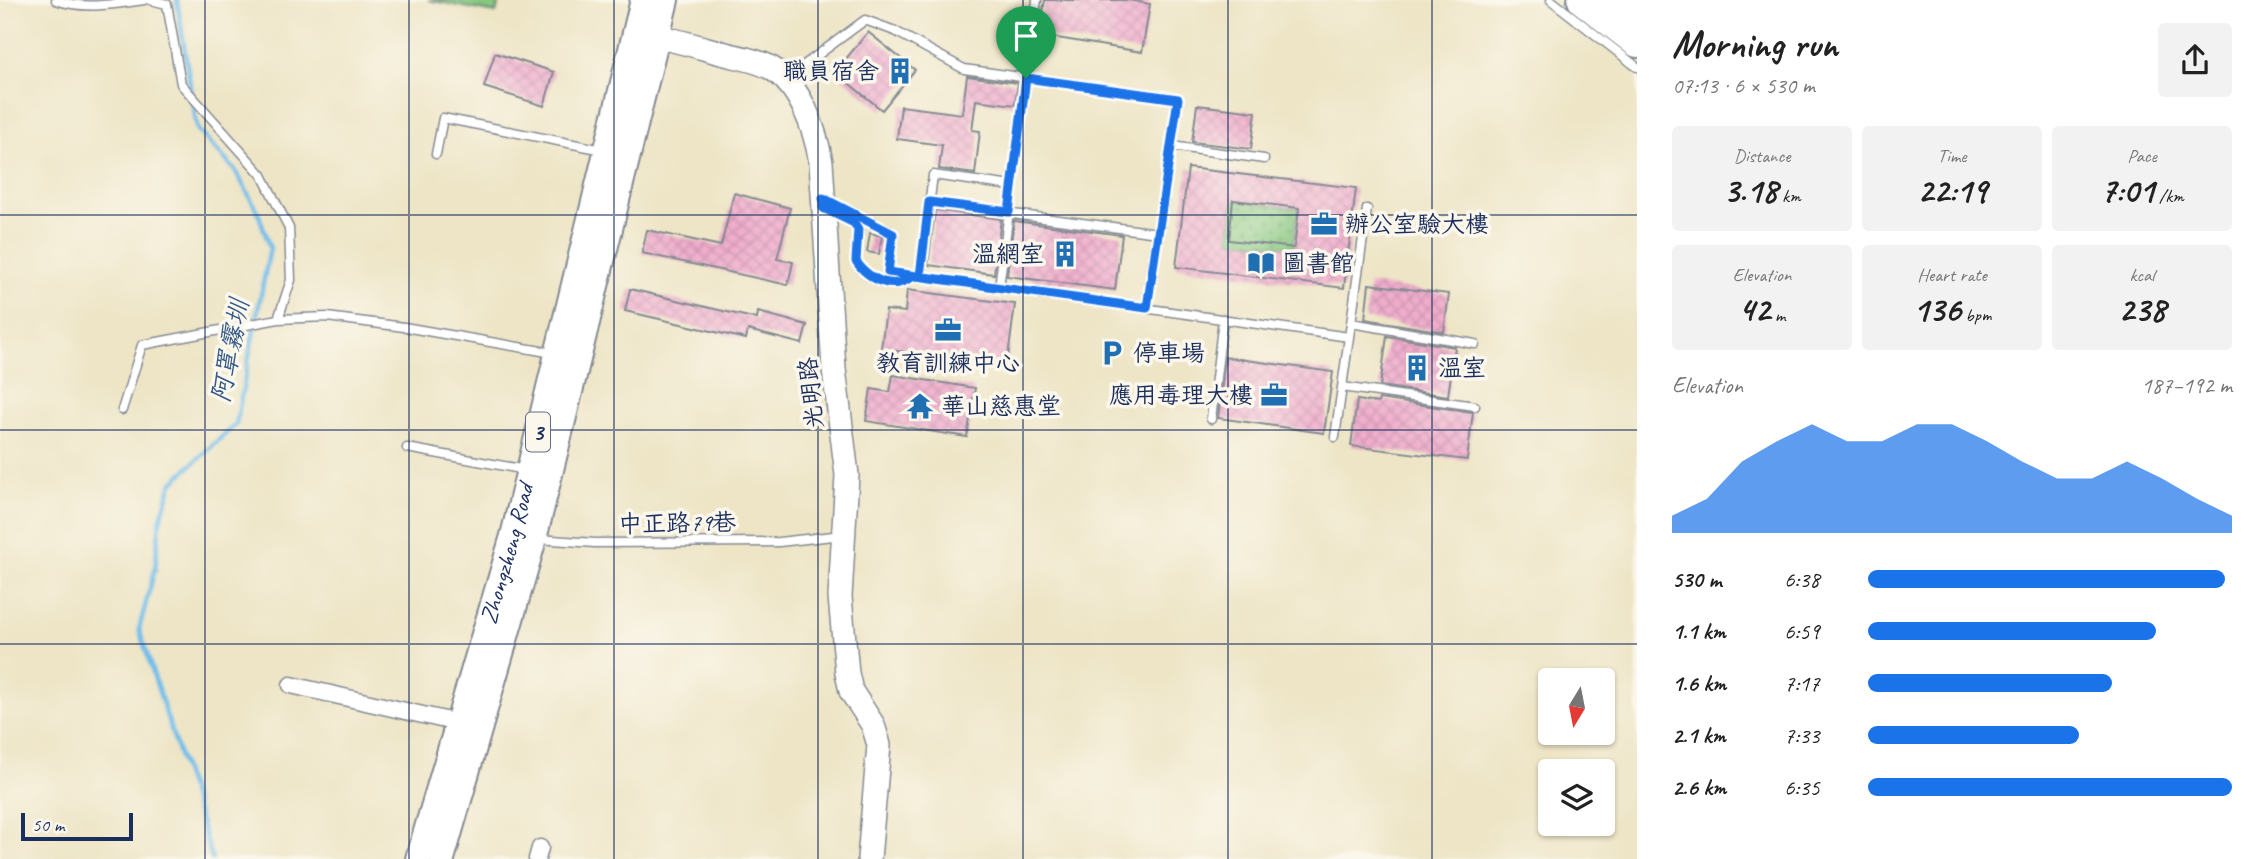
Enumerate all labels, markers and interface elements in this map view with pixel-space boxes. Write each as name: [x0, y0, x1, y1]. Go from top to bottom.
pin: [996, 6, 1056, 78]
icon: arrive: [1007, 17, 1045, 55]
text: Morning run: [1672, 21, 1838, 68]
button: share: [2158, 23, 2232, 97]
place label: 職員宿舍: [783, 56, 879, 86]
building icon: 職員宿舍: [885, 56, 915, 86]
text: 07:13 · 6 × 530 m: [1672, 71, 1815, 100]
text: Distance: [1734, 144, 1790, 168]
text: Time: [1937, 144, 1967, 168]
text: Pace: [2127, 144, 2157, 168]
text: 3.18: [1723, 168, 1778, 213]
text: 22:19: [1917, 168, 1987, 213]
text: 7:01: [2100, 168, 2154, 213]
text: km: [1778, 184, 1801, 208]
text: /km: [2154, 184, 2184, 208]
office icon: 辦公室驗大樓: [1309, 209, 1339, 239]
place label: 辦公室驗大樓: [1345, 209, 1489, 239]
place label: 溫網室: [972, 239, 1044, 269]
building icon: 溫網室: [1050, 239, 1080, 269]
library icon: 圖書館: [1246, 248, 1276, 278]
place label: 圖書館: [1282, 248, 1354, 278]
text: Elevation: [1733, 263, 1791, 287]
text: Heart rate: [1917, 263, 1987, 287]
text: kcal: [2129, 263, 2155, 287]
text: 42: [1739, 287, 1770, 332]
text: 136: [1913, 287, 1961, 332]
text: 238: [2118, 287, 2166, 332]
water label: 阿罩霧圳: [204, 294, 257, 405]
text: m: [1770, 303, 1785, 327]
text: bpm: [1961, 303, 1991, 327]
office icon: 教育訓練中心: [933, 315, 963, 345]
parking icon: 停車場: [1097, 338, 1127, 368]
place label: 停車場: [1133, 338, 1205, 368]
place label: 教育訓練中心: [876, 348, 1020, 378]
building icon: 溫室: [1402, 353, 1432, 383]
place label: 溫室: [1438, 353, 1486, 383]
street label: 光明路: [792, 356, 830, 430]
text: Elevation: [1672, 371, 1743, 400]
text: 187–192 m: [2141, 371, 2232, 400]
place label: 應用毒理大樓: [1109, 380, 1253, 410]
office icon: 應用毒理大樓: [1259, 380, 1289, 410]
temple icon: 華山慈惠堂: [905, 391, 935, 421]
place label: 華山慈惠堂: [941, 391, 1061, 421]
road number: 3: [526, 412, 550, 452]
street label: Zhongzheng Road: [473, 477, 541, 627]
street label: 中正路79巷: [618, 507, 736, 539]
text: 530 m: [1672, 565, 1721, 594]
text: 6:38: [1784, 565, 1820, 594]
text: 1.1 km: [1672, 617, 1726, 646]
text: 6:59: [1784, 617, 1820, 646]
north arrow: [1538, 668, 1615, 746]
map controls: [1538, 668, 1615, 836]
text: 1.6 km: [1672, 669, 1726, 698]
text: 7:17: [1784, 669, 1820, 698]
text: 2.1 km: [1672, 721, 1726, 750]
text: 7:33: [1784, 721, 1820, 750]
button: layers: [1538, 759, 1615, 836]
text: 2.6 km: [1672, 773, 1726, 802]
text: 6:35: [1784, 773, 1820, 802]
scale bar: [21, 810, 133, 842]
text: 50 m: [32, 813, 64, 837]

